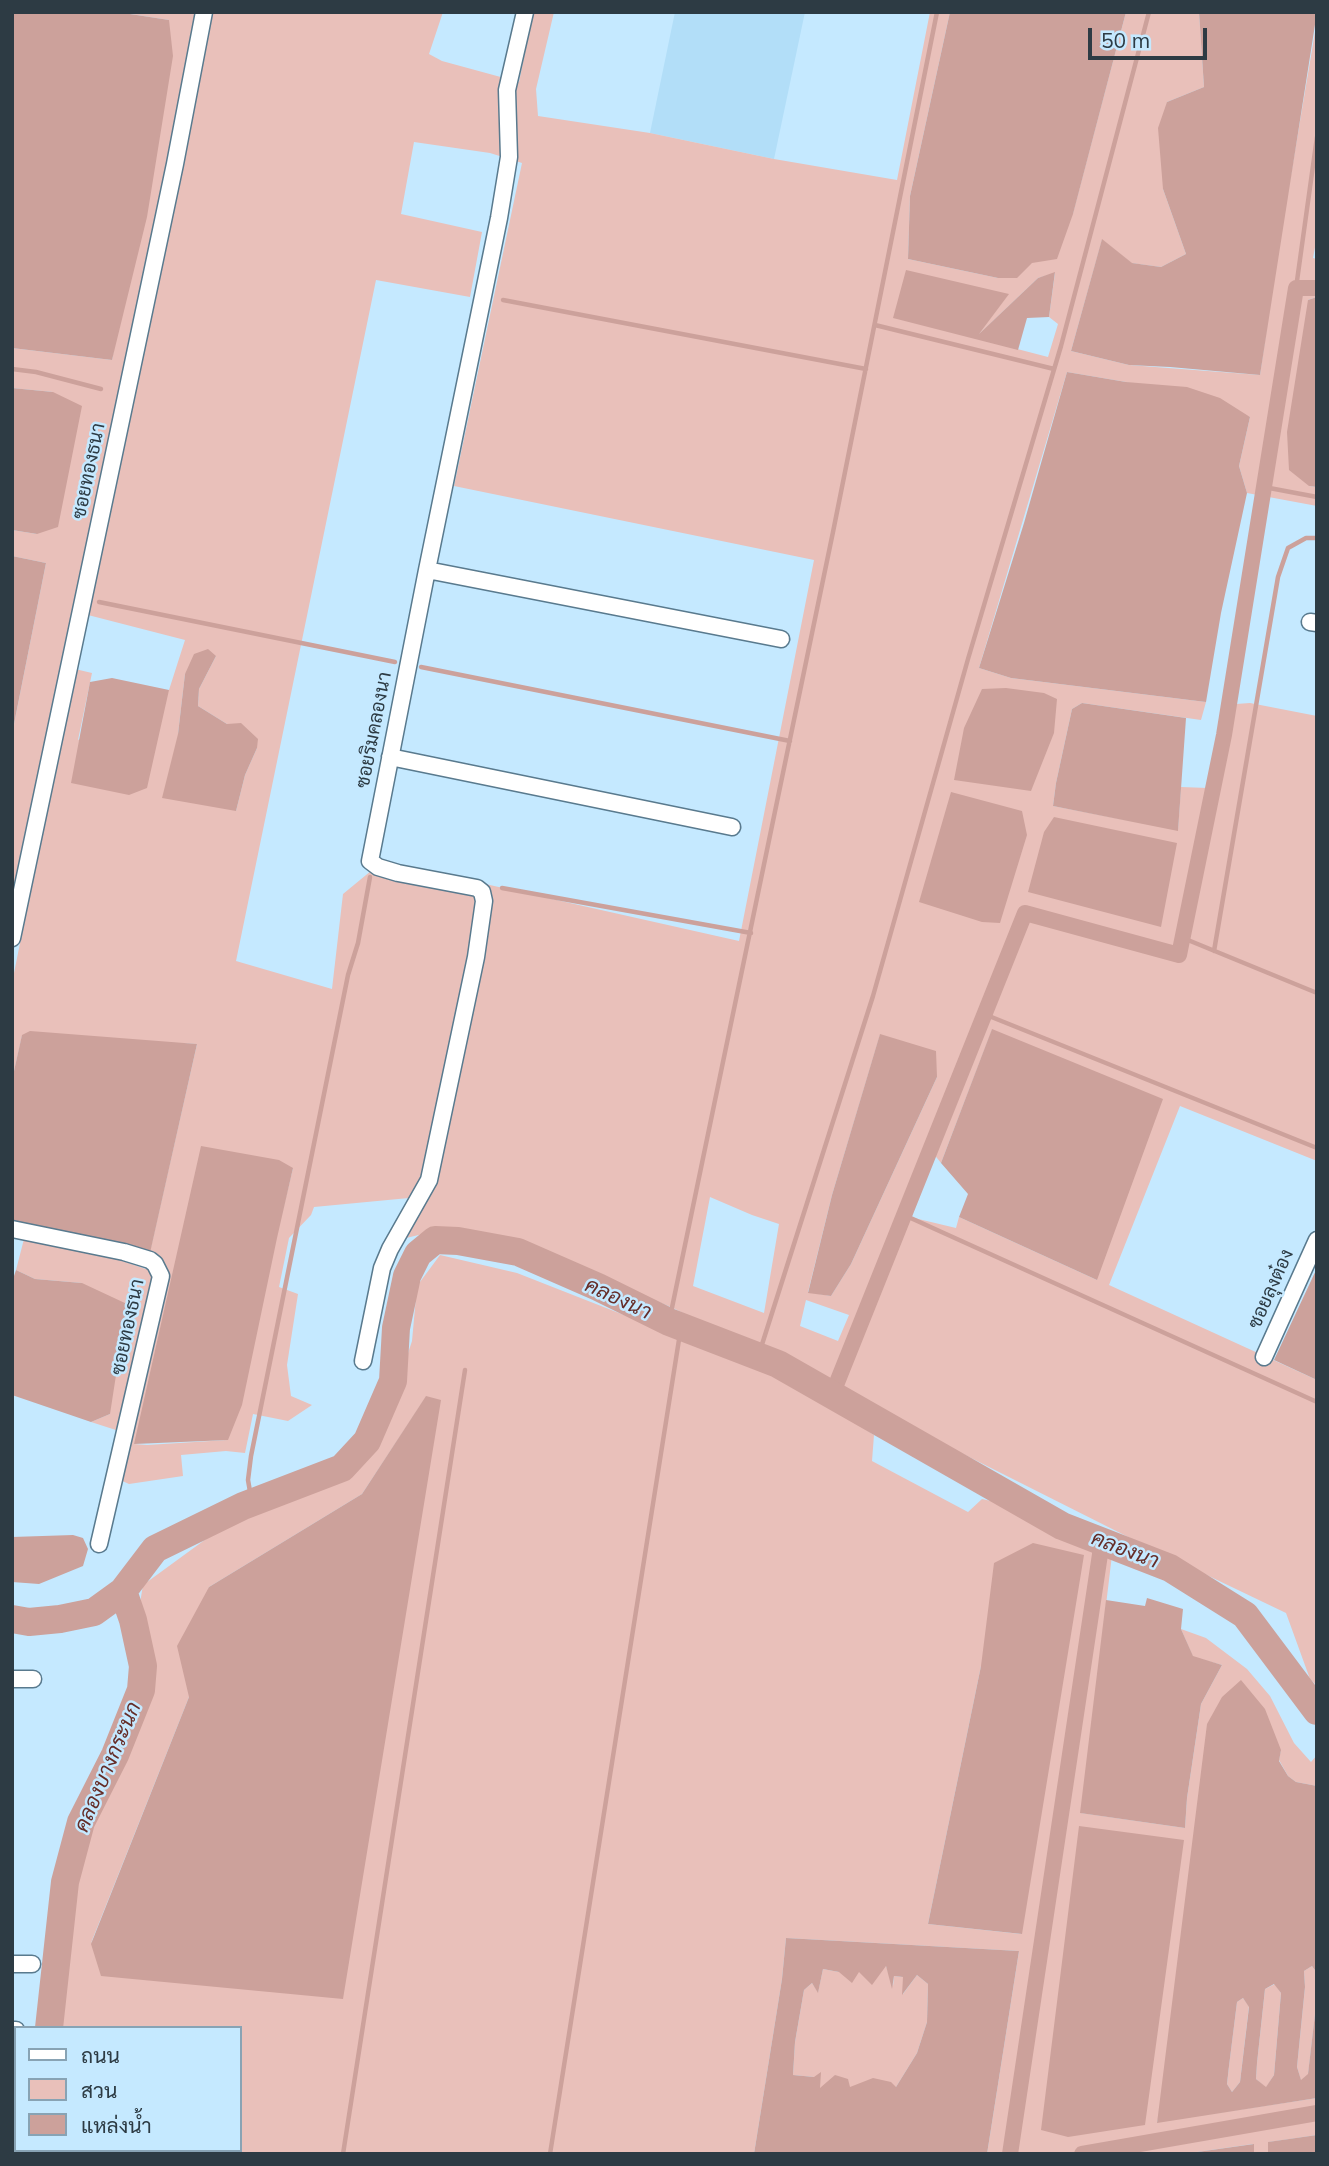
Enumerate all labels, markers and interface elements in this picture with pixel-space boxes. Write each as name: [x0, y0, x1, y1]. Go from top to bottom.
scale bar: [1091, 14, 1210, 58]
text: 50 m: [1101, 27, 1150, 53]
street label: ซอยทองธนา: [68, 421, 110, 521]
street label: ซอยริมคลองนา: [352, 670, 396, 790]
street label: ซอยลุงต๋อง: [1243, 1246, 1299, 1332]
water label: คลองนา: [581, 1273, 655, 1325]
street label: ซอยทองธนา: [107, 1277, 149, 1377]
water label: คลองนา: [1088, 1526, 1162, 1574]
water label: คลองบางกระนก: [69, 1698, 147, 1836]
legend: [14, 2026, 242, 2152]
text: ถนน: [81, 2042, 120, 2068]
text: สวน: [81, 2077, 117, 2103]
text: แหล่งน้ำ: [81, 2112, 152, 2138]

